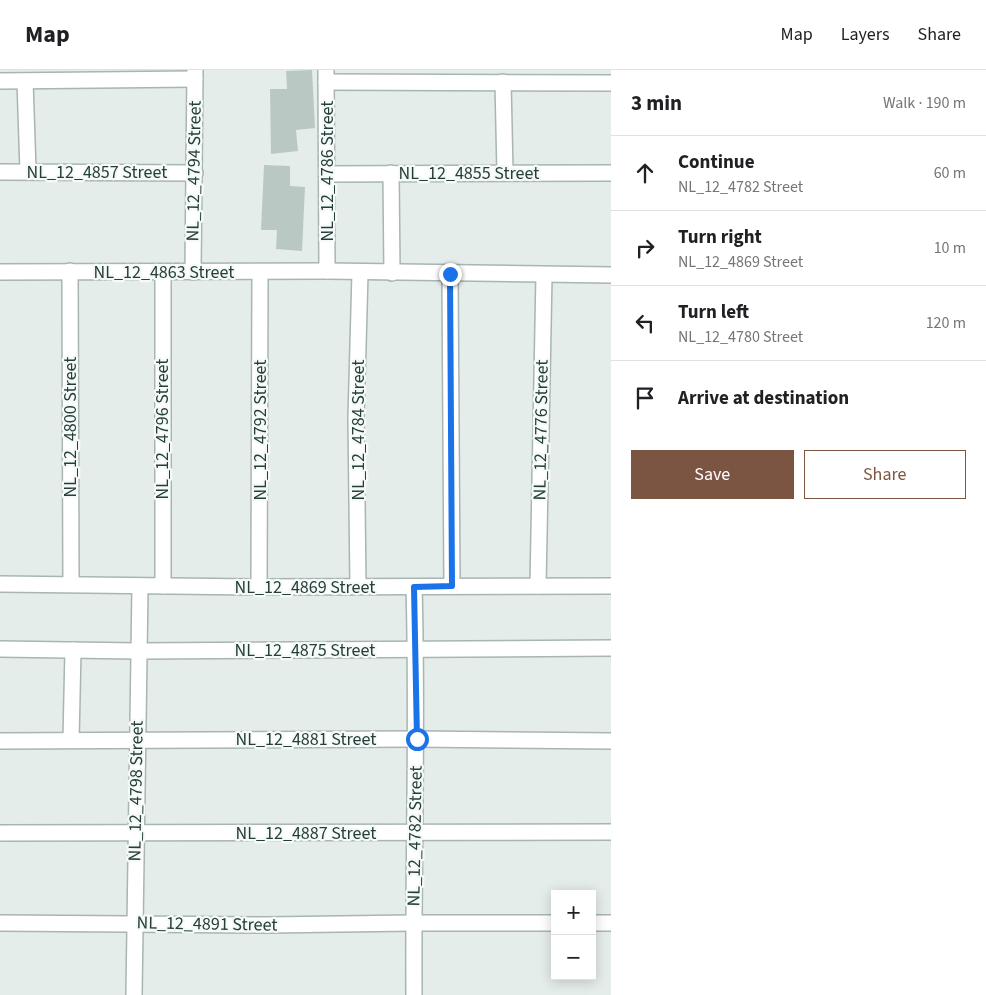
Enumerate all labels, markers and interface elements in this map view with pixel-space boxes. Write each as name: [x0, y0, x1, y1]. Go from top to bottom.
text: Map: [25, 17, 70, 52]
text: Map: [781, 22, 813, 47]
text: Layers: [841, 22, 890, 47]
text: Share: [918, 22, 961, 47]
text: 3 min: [631, 88, 682, 118]
text: Walk · 190 m: [883, 92, 966, 114]
street label: NL_12_4794 Street: [180, 100, 208, 242]
street label: NL_12_4786 Street: [315, 101, 340, 241]
text: Continue: [678, 149, 755, 176]
icon: ahead: [631, 159, 659, 187]
street label: NL_12_4857 Street: [27, 160, 167, 185]
street label: NL_12_4855 Street: [399, 161, 539, 186]
text: 60 m: [934, 162, 966, 184]
text: NL_12_4782 Street: [678, 176, 803, 198]
text: Turn right: [678, 224, 762, 251]
icon: right: [631, 234, 659, 262]
text: 10 m: [934, 237, 966, 259]
text: NL_12_4869 Street: [678, 251, 803, 273]
street label: NL_12_4863 Street: [94, 260, 234, 285]
route end: [439, 263, 462, 286]
text: Turn left: [678, 299, 749, 326]
icon: left: [631, 309, 659, 337]
text: 120 m: [926, 312, 966, 334]
text: NL_12_4780 Street: [678, 326, 803, 348]
street label: NL_12_4800 Street: [58, 357, 83, 497]
street label: NL_12_4796 Street: [150, 359, 175, 499]
street label: NL_12_4776 Street: [527, 359, 555, 501]
street label: NL_12_4792 Street: [248, 360, 273, 500]
street label: NL_12_4784 Street: [346, 360, 371, 500]
icon: arrive: [631, 384, 659, 412]
text: Arrive at destination: [678, 385, 849, 412]
button: Save: [631, 450, 794, 499]
button: Share: [804, 450, 966, 499]
street label: NL_12_4869 Street: [235, 575, 375, 600]
street label: NL_12_4875 Street: [235, 638, 375, 663]
street label: NL_12_4798 Street: [122, 720, 150, 862]
street label: NL_12_4881 Street: [236, 727, 376, 752]
route start: [406, 728, 429, 751]
street label: NL_12_4782 Street: [401, 765, 429, 907]
street label: NL_12_4887 Street: [236, 821, 376, 846]
map controls: [551, 890, 596, 980]
button: +: [551, 890, 596, 935]
street label: NL_12_4891 Street: [136, 910, 278, 938]
button: −: [551, 935, 596, 980]

